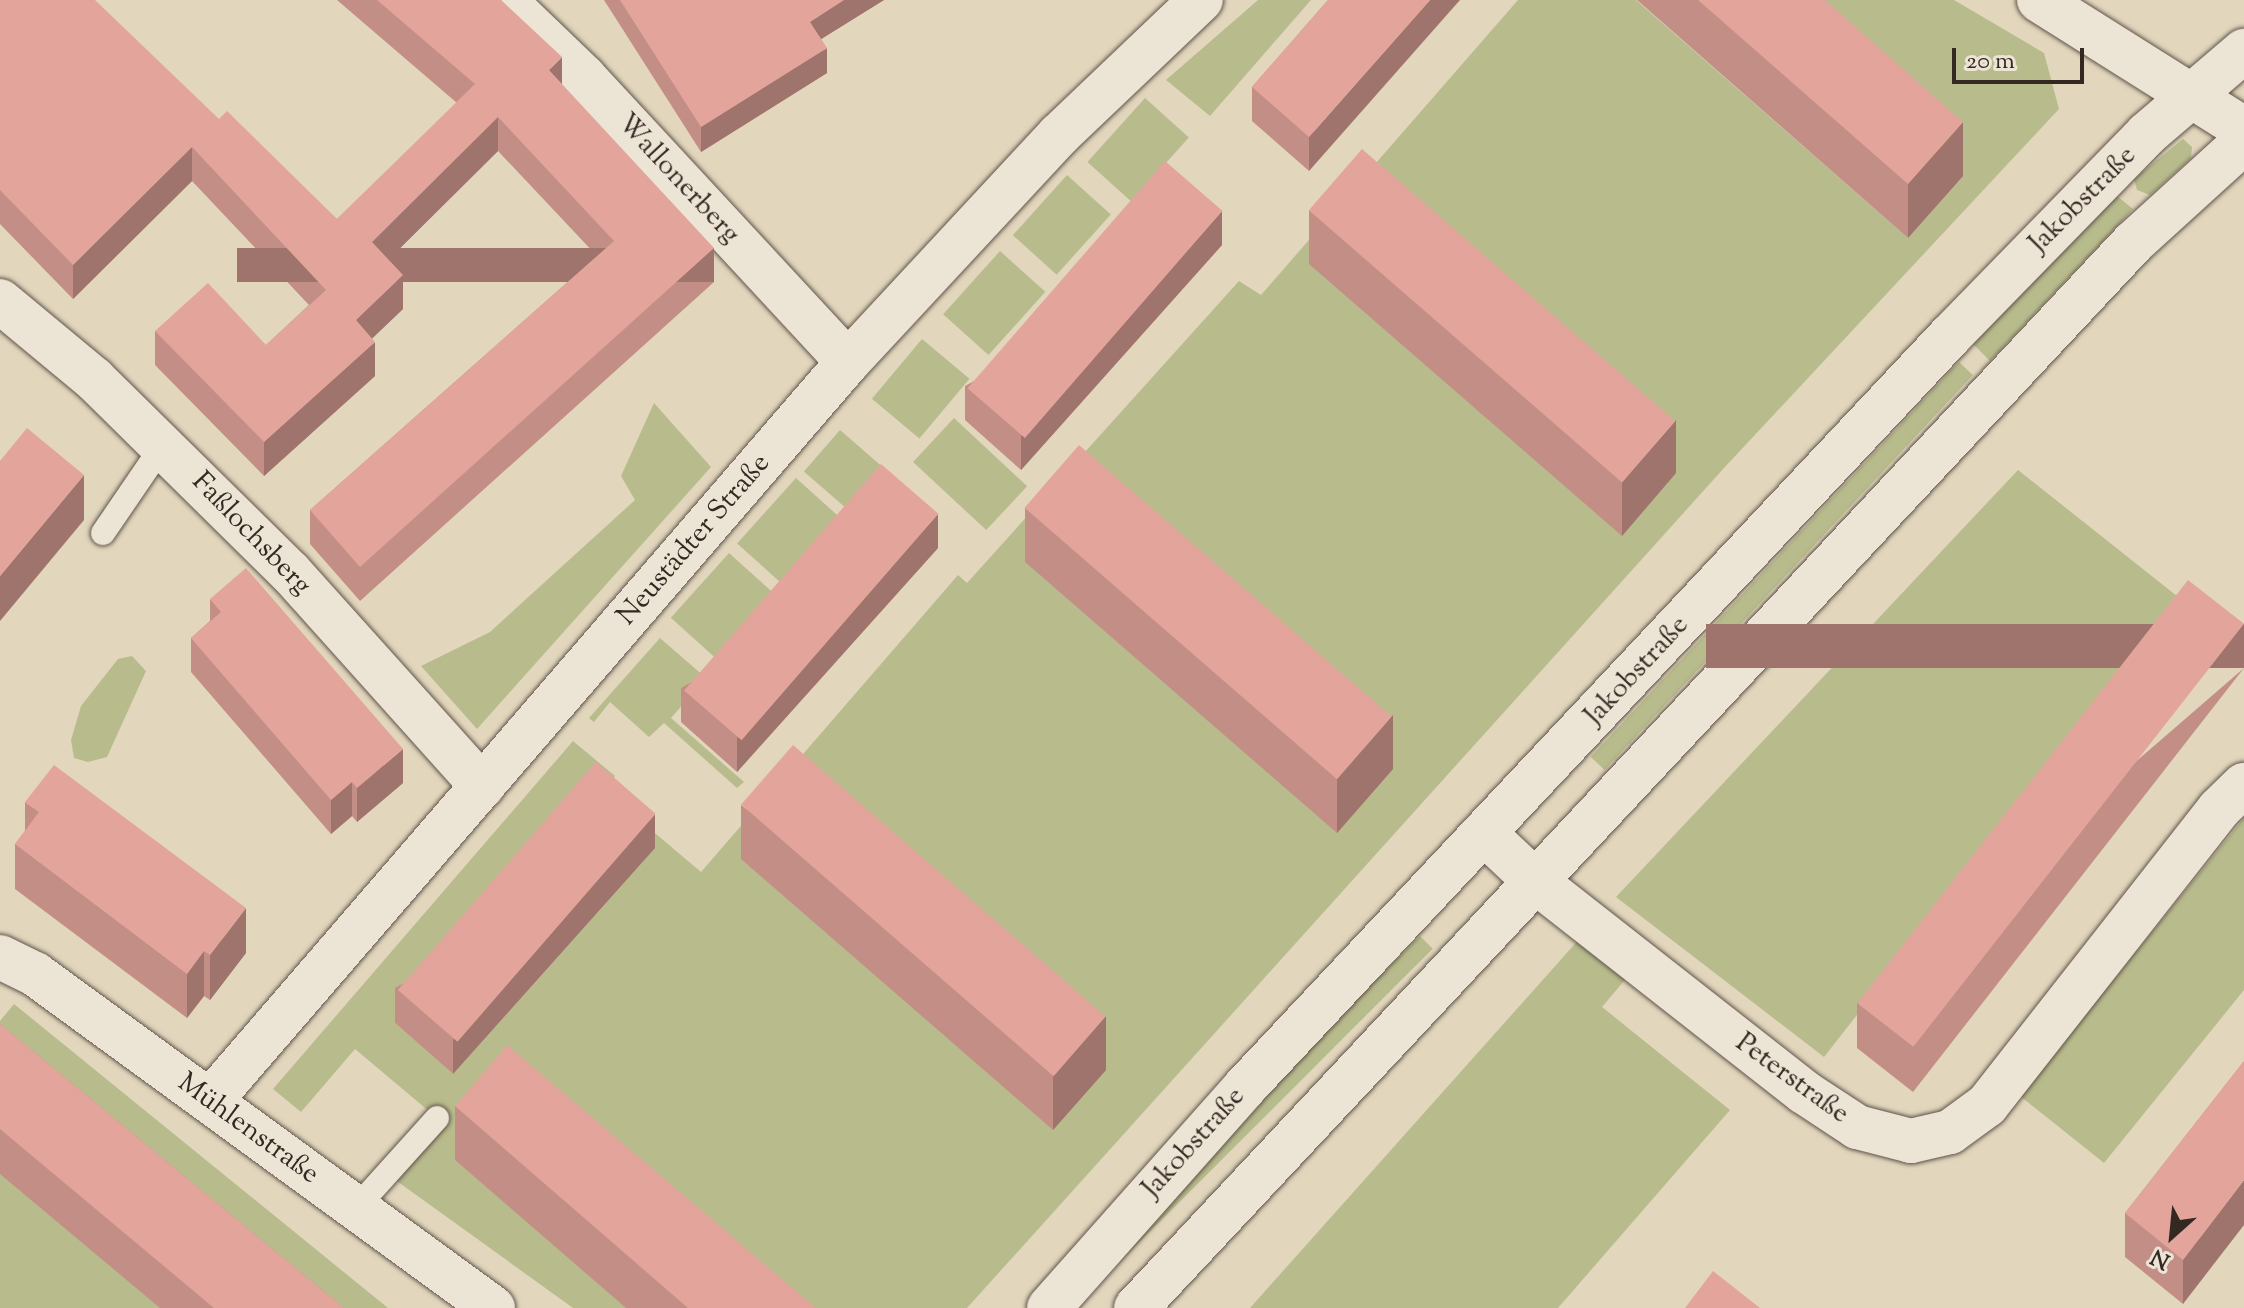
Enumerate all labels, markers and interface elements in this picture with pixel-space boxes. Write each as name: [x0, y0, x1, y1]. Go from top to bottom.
scale bar: [1956, 32, 2088, 82]
text: 20 m: [1966, 45, 2015, 79]
street label: Wallonerberg: [609, 107, 747, 251]
street label: Jakobstraße: [2022, 139, 2144, 261]
street label: Neustädter Straße: [610, 447, 778, 633]
street label: Faßlochsberg: [184, 466, 318, 602]
street label: Jakobstraße: [1578, 609, 1696, 733]
street label: Peterstraße: [1729, 1026, 1855, 1132]
street label: Mühlenstraße: [171, 1066, 325, 1192]
street label: Jakobstraße: [1135, 1081, 1253, 1205]
north arrow: [2132, 1196, 2212, 1276]
text: N: [2146, 1239, 2176, 1276]

